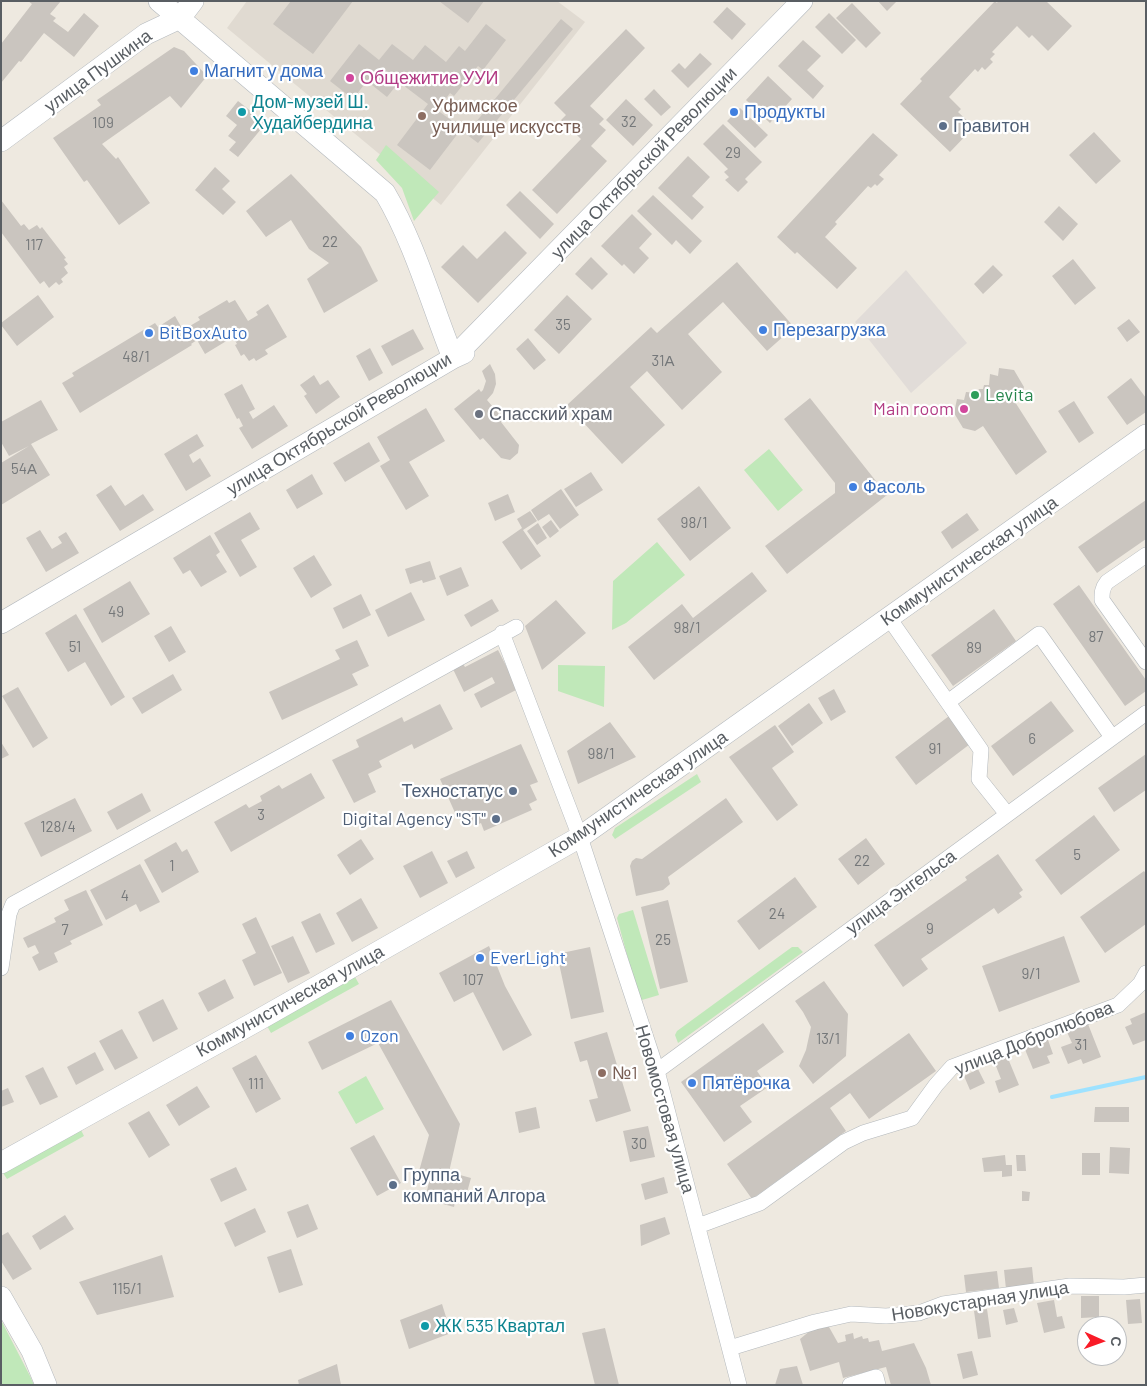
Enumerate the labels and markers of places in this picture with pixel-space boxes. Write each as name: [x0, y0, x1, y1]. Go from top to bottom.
place label: Магнит у дома: [204, 60, 323, 82]
marker: Магнит у дома: [188, 65, 200, 77]
place label: Общежитие УУИ: [360, 67, 499, 89]
marker: Общежитие УУИ: [344, 72, 356, 84]
place label: Дом-музей Ш. Худайбердина: [252, 91, 373, 134]
place label: Уфимское училище искусств: [432, 95, 581, 138]
place label: Продукты: [744, 101, 825, 123]
marker: Дом-музей Ш. Худайбердина: [236, 106, 248, 118]
marker: Продукты: [728, 106, 740, 118]
marker: Уфимское училище искусств: [416, 110, 428, 122]
place label: Гравитон: [953, 115, 1029, 137]
marker: Гравитон: [937, 120, 949, 132]
place label: Перезагрузка: [773, 319, 886, 341]
place label: BitBoxAuto: [159, 322, 248, 344]
marker: Перезагрузка: [757, 324, 769, 336]
marker: BitBoxAuto: [143, 327, 155, 339]
place label: Levita: [985, 384, 1033, 406]
marker: Levita: [969, 389, 981, 401]
place label: Main room: [873, 398, 954, 420]
place label: Спасский храм: [489, 403, 613, 425]
marker: Main room: [958, 403, 970, 415]
marker: Спасский храм: [473, 408, 485, 420]
place label: Фасоль: [863, 476, 925, 498]
marker: Фасоль: [847, 481, 859, 493]
place label: Техностатус: [402, 780, 503, 802]
marker: Техностатус: [507, 785, 519, 797]
place label: Digital Agency "ST": [342, 808, 486, 830]
marker: Digital Agency "ST": [490, 813, 502, 825]
place label: EverLight: [490, 947, 566, 969]
marker: EverLight: [474, 952, 486, 964]
place label: Ozon: [360, 1025, 399, 1047]
marker: Ozon: [344, 1030, 356, 1042]
place label: №1: [612, 1062, 638, 1084]
marker: №1: [596, 1067, 608, 1079]
place label: Пятёрочка: [702, 1072, 790, 1094]
marker: Пятёрочка: [686, 1077, 698, 1089]
place label: Группа компаний Алгора: [403, 1164, 546, 1206]
marker: Группа компаний Алгора: [387, 1179, 399, 1191]
place label: ЖК 535 Квартал: [435, 1315, 565, 1337]
marker: ЖК 535 Квартал: [419, 1320, 431, 1332]

